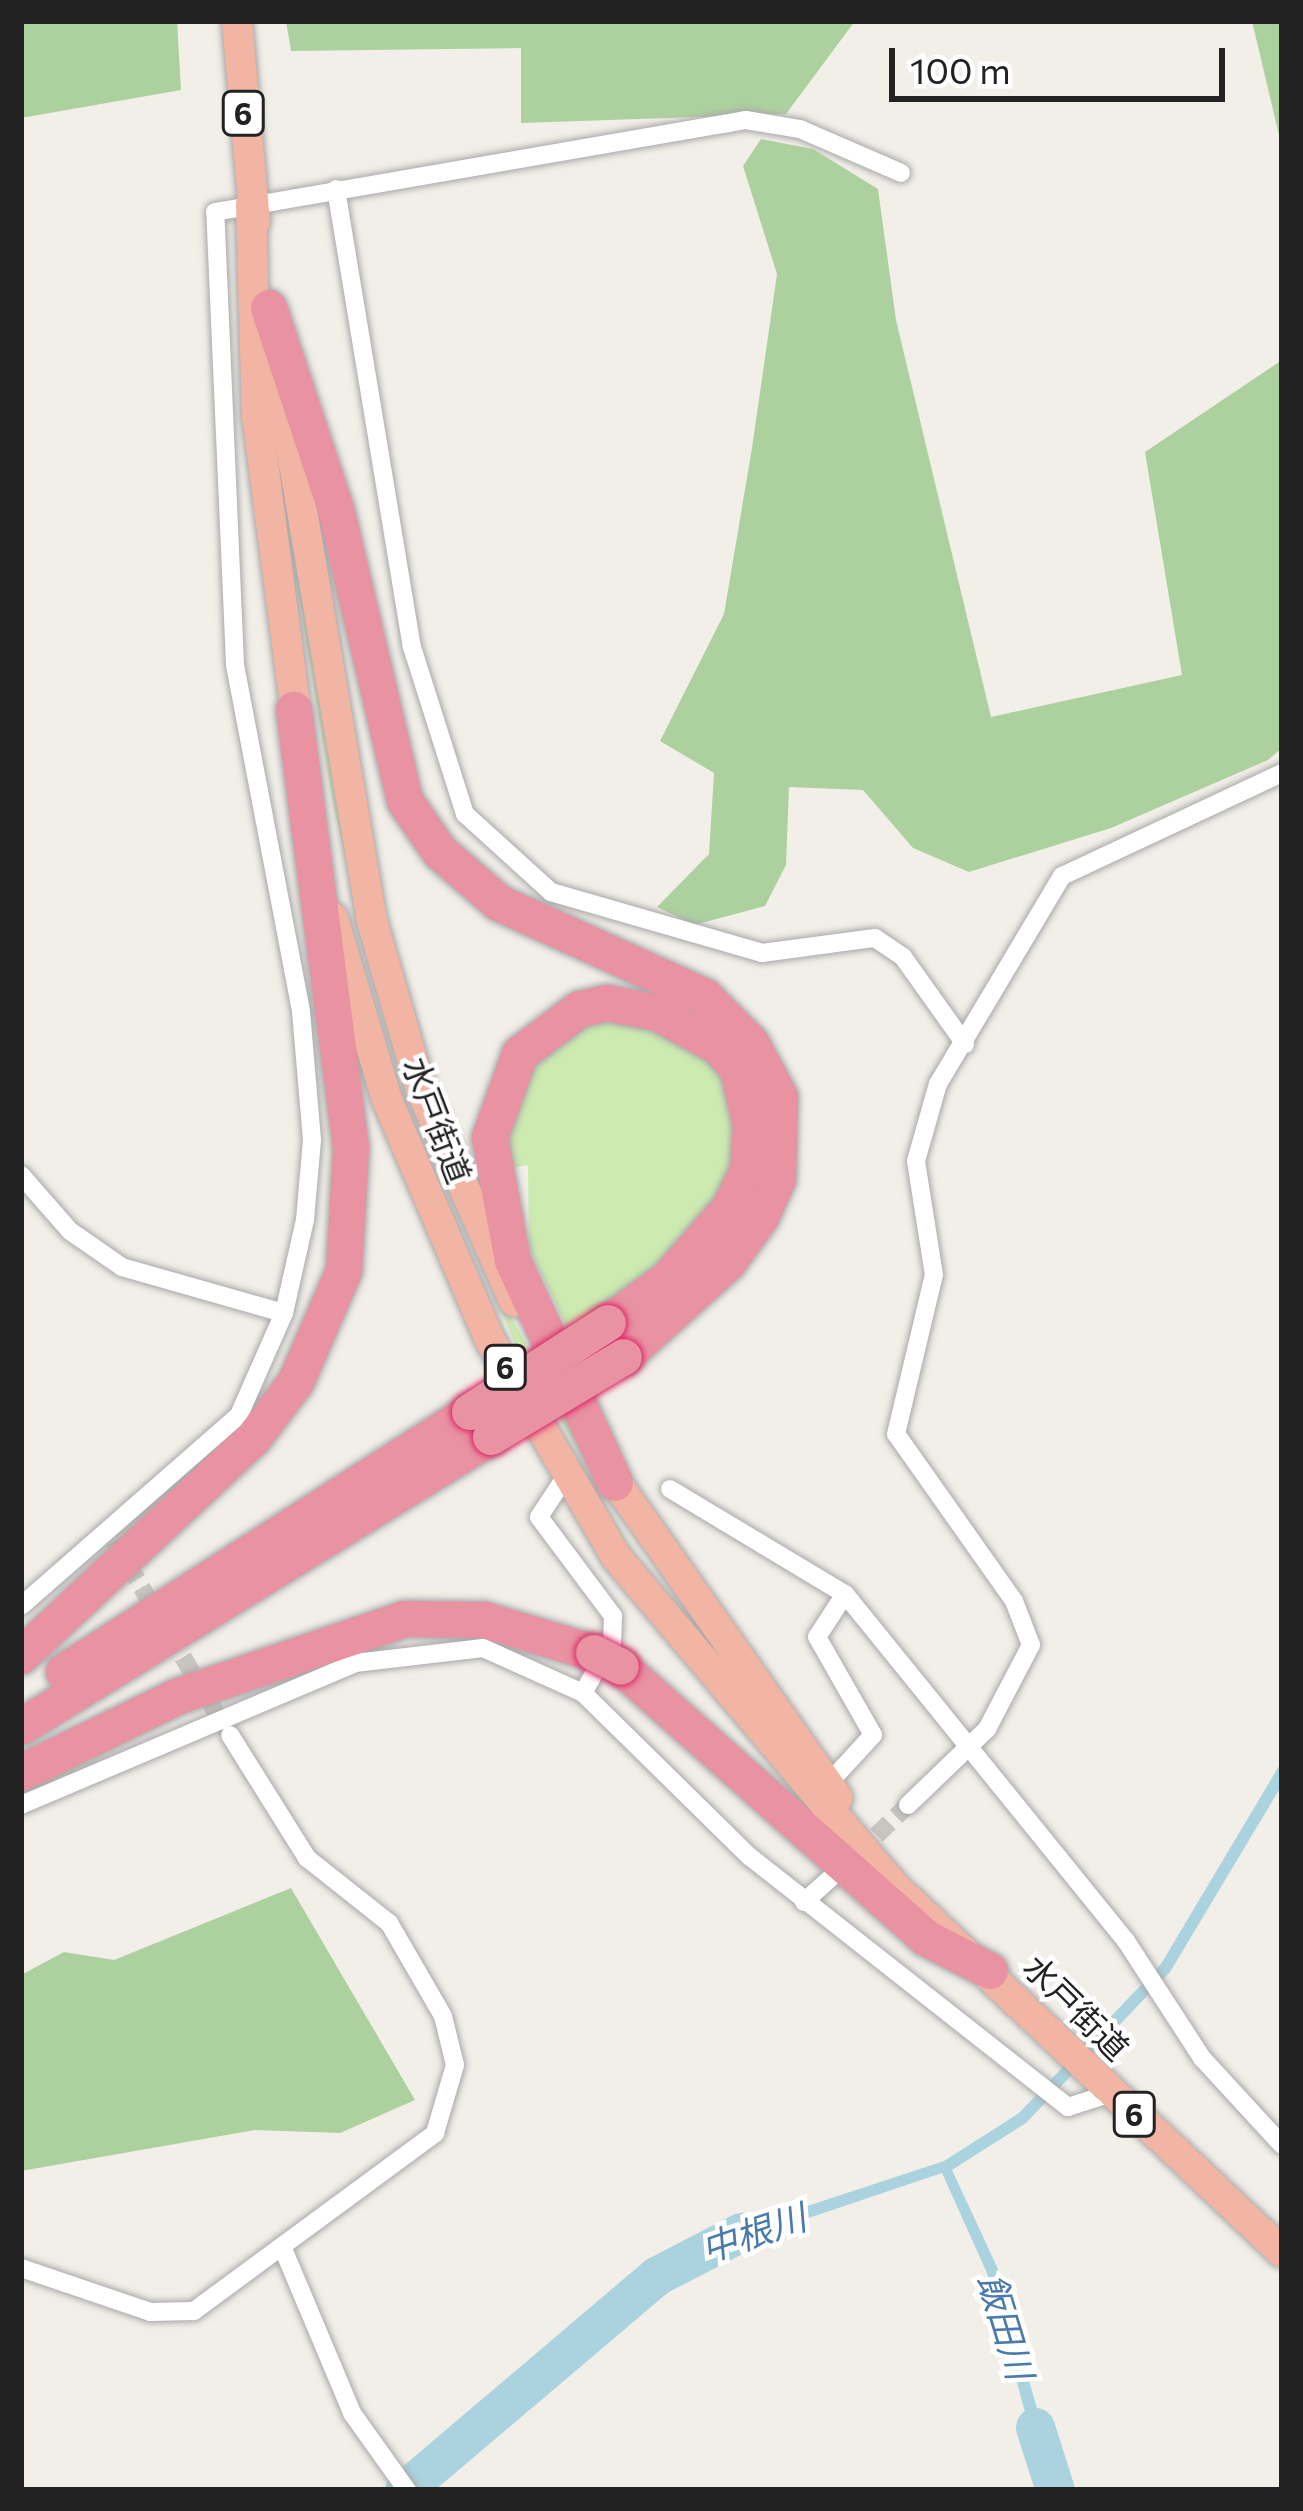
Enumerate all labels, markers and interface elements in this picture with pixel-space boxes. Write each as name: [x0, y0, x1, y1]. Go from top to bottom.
scale bar: [895, 24, 1231, 98]
text: 100 m: [910, 47, 1011, 91]
road number: 6: [219, 89, 267, 137]
street label: 水戸街道: [396, 1051, 480, 1189]
road number: 6: [481, 1343, 529, 1391]
street label: 水戸街道: [1016, 1946, 1138, 2068]
road number: 6: [1110, 2090, 1158, 2138]
water label: 中根川: [695, 2194, 811, 2270]
water label: 飯田川: [971, 2268, 1043, 2384]

